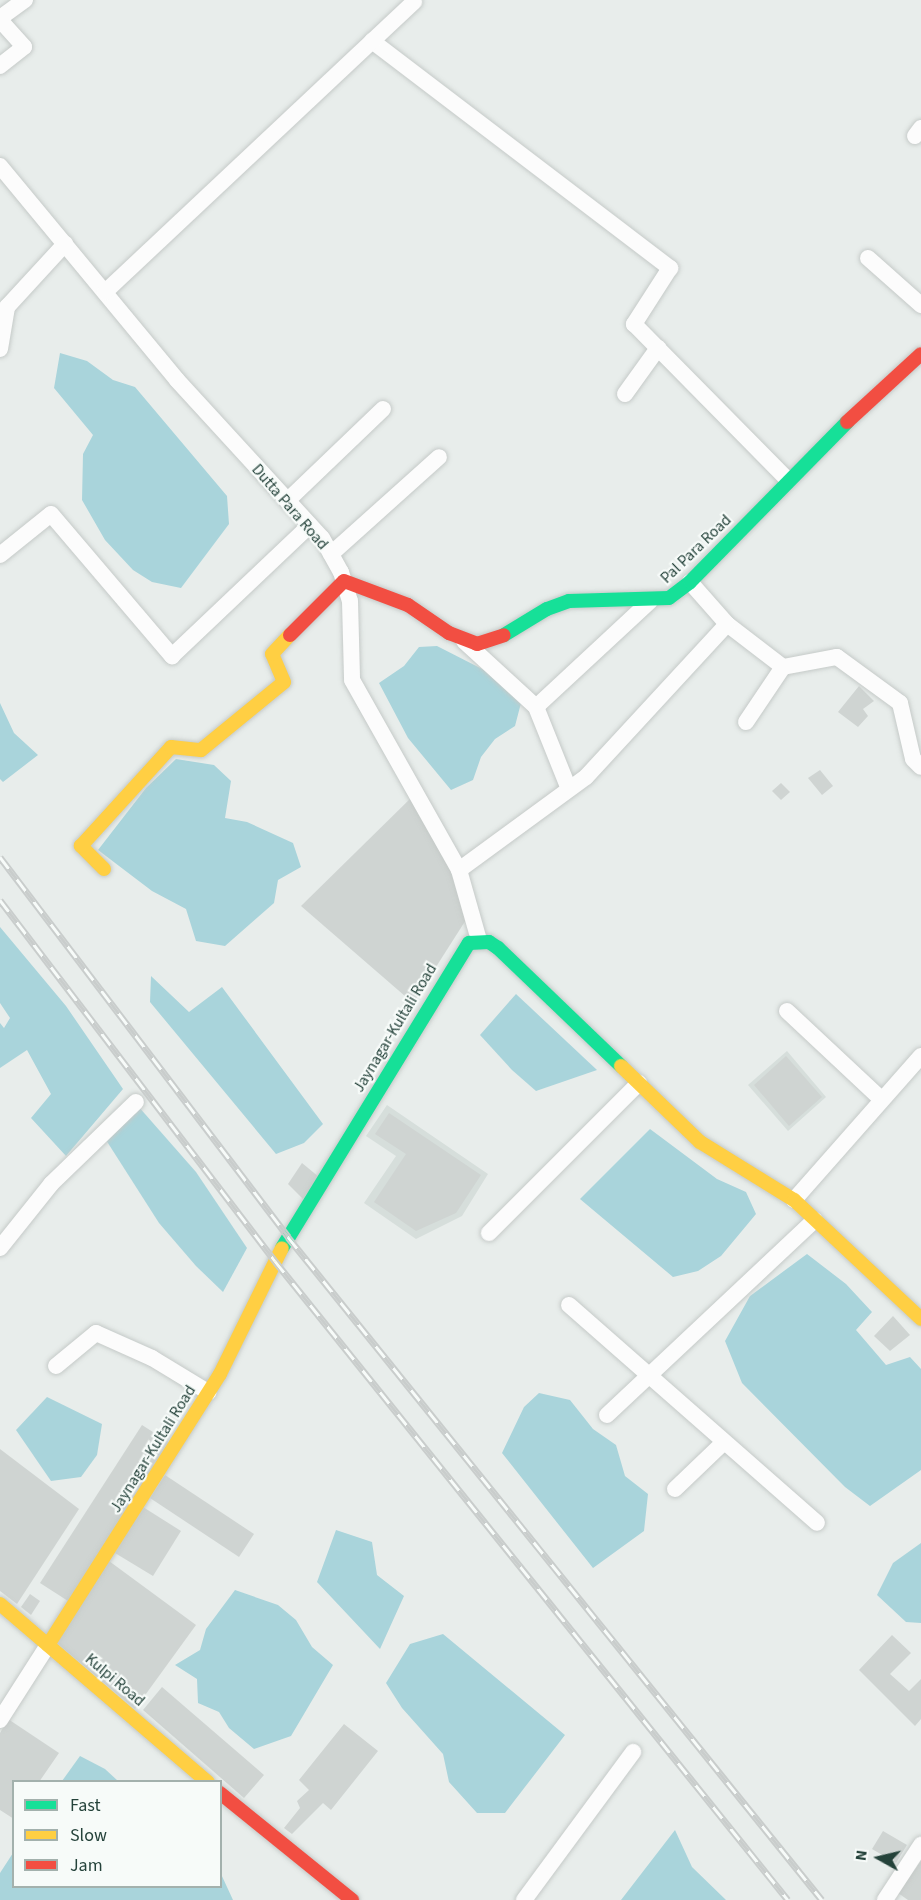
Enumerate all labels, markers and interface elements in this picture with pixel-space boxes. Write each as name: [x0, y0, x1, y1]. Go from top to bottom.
street label: Dutta Para Road: [248, 460, 332, 554]
street label: Pal Para Road: [657, 511, 735, 587]
street label: Jaynagar-Kultali Road: [349, 960, 441, 1096]
street label: Jaynagar-Kultali Road: [106, 1382, 200, 1516]
street label: Kulpi Road: [81, 1649, 149, 1711]
legend: [12, 1780, 222, 1888]
text: Fast: [70, 1793, 101, 1818]
text: Slow: [70, 1823, 107, 1848]
north arrow: [849, 1828, 909, 1888]
text: N: [850, 1849, 873, 1862]
text: Jam: [70, 1853, 103, 1878]

